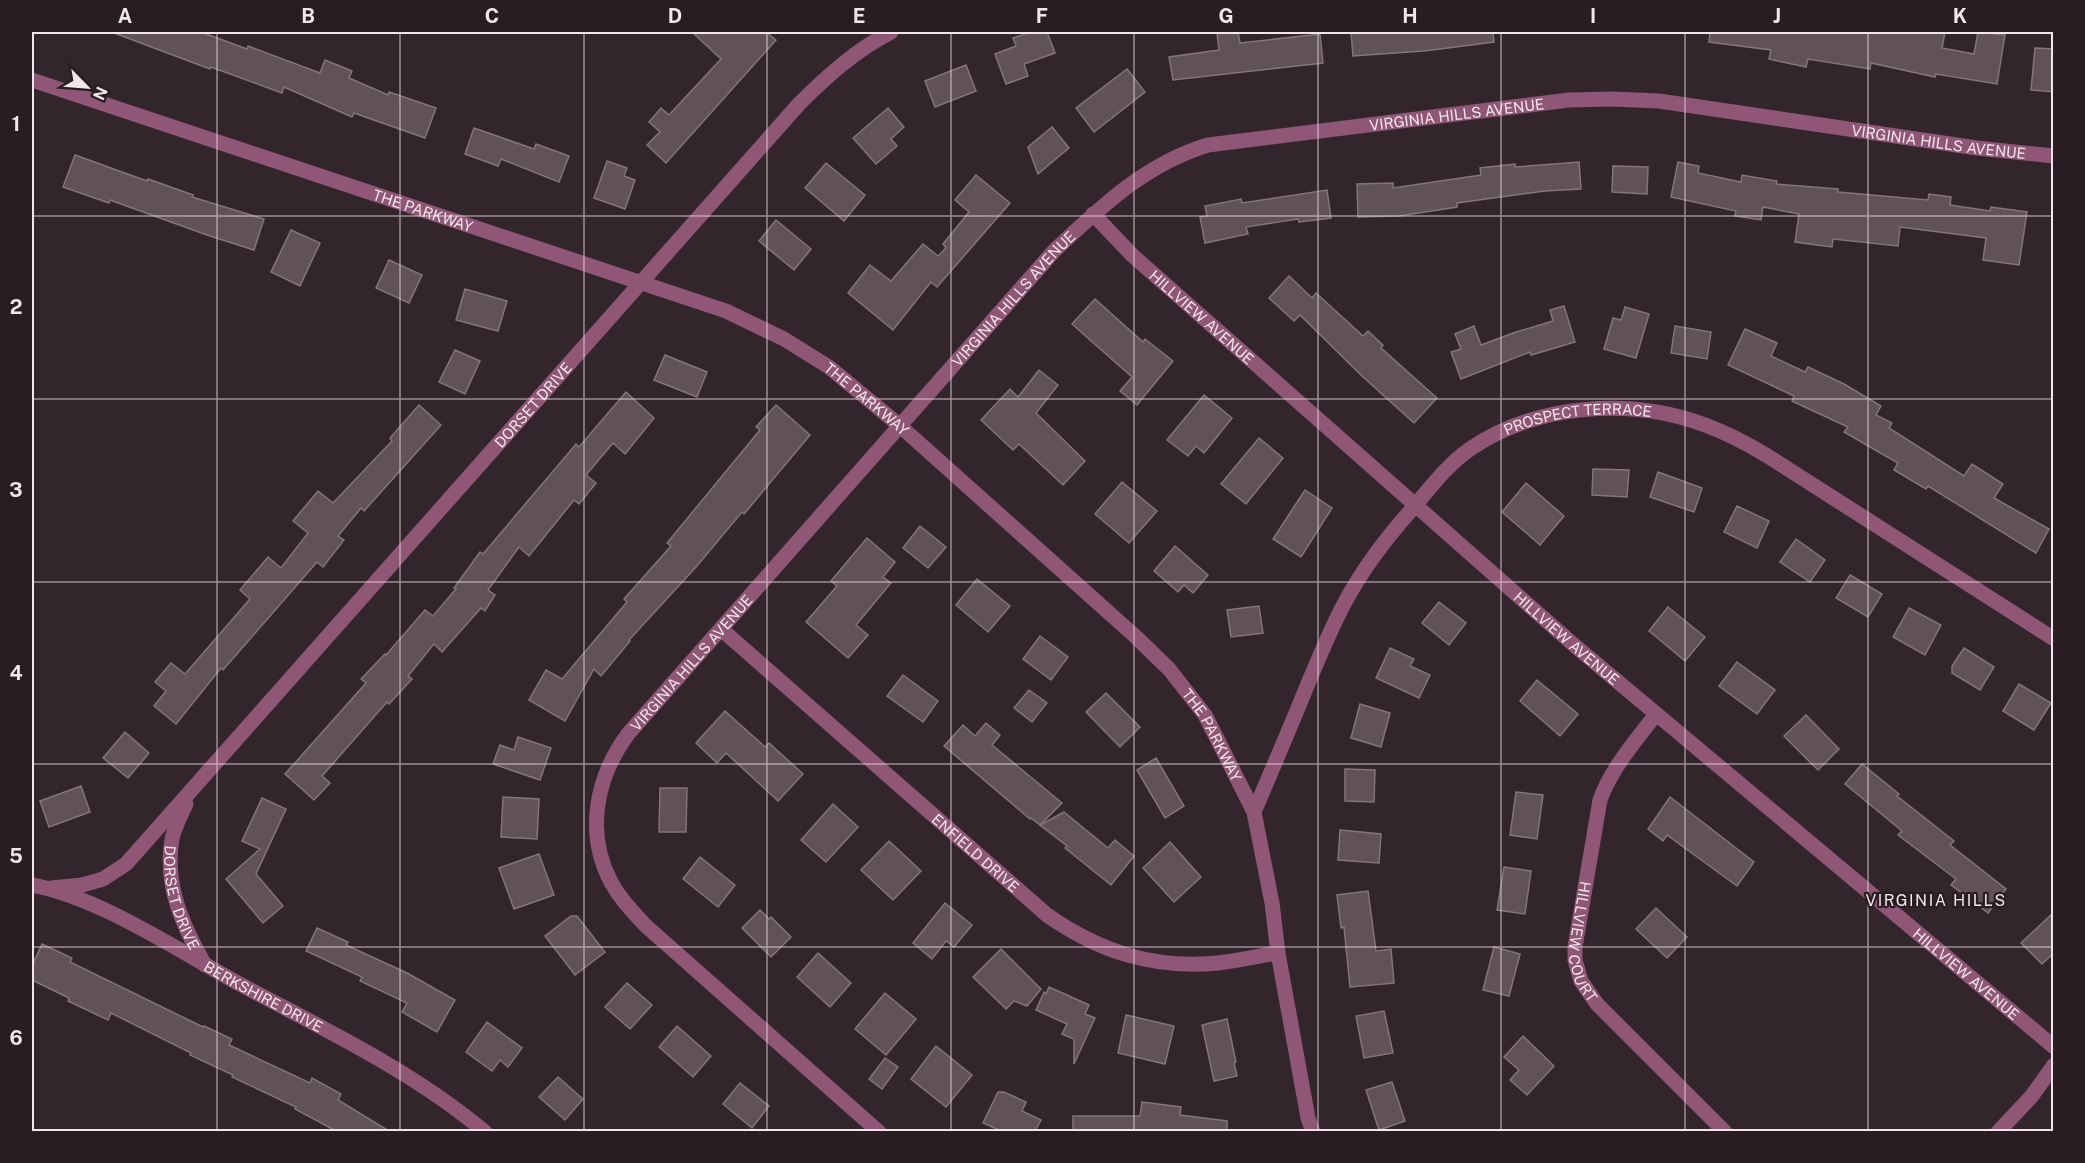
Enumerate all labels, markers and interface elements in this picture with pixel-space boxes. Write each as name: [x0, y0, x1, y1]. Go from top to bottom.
text: A: [118, 4, 132, 28]
text: B: [301, 4, 315, 28]
text: C: [485, 4, 499, 28]
text: D: [668, 4, 682, 28]
text: E: [853, 4, 865, 28]
text: F: [1036, 4, 1048, 28]
text: G: [1218, 4, 1234, 28]
text: H: [1402, 4, 1418, 28]
text: I: [1590, 4, 1596, 28]
text: J: [1773, 4, 1781, 28]
text: K: [1953, 4, 1967, 28]
north arrow: [57, 57, 117, 117]
text: N: [89, 83, 111, 103]
street label: VIRGINIA HILLS AVENUE: [1368, 95, 1545, 133]
text: 1: [12, 112, 20, 136]
street label: VIRGINIA HILLS AVENUE: [1850, 121, 2027, 162]
street label: THE PARKWAY: [371, 186, 475, 235]
street label: VIRGINIA HILLS AVENUE: [948, 227, 1078, 370]
street label: HILLVIEW AVENUE: [1146, 266, 1258, 367]
text: 2: [10, 295, 22, 319]
street label: THE PARKWAY: [821, 358, 912, 438]
street label: DORSET DRIVE: [491, 359, 575, 451]
street label: PROSPECT TERRACE: [1501, 400, 1653, 438]
text: 3: [9, 478, 23, 502]
street label: HILLVIEW AVENUE: [1511, 588, 1623, 688]
street label: VIRGINIA HILLS AVENUE: [626, 591, 756, 734]
text: 4: [9, 661, 23, 685]
street label: THE PARKWAY: [1179, 685, 1246, 784]
street label: ENFIELD DRIVE: [929, 810, 1023, 895]
text: 5: [9, 844, 23, 868]
street label: DORSET DRIVE: [162, 845, 203, 952]
street label: HILLVIEW COURT: [1566, 880, 1601, 1005]
district label: VIRGINIA HILLS: [1865, 891, 2007, 910]
street label: HILLVIEW AVENUE: [1910, 924, 2023, 1023]
street label: BERKSHIRE DRIVE: [201, 957, 326, 1035]
text: 6: [9, 1026, 23, 1050]

